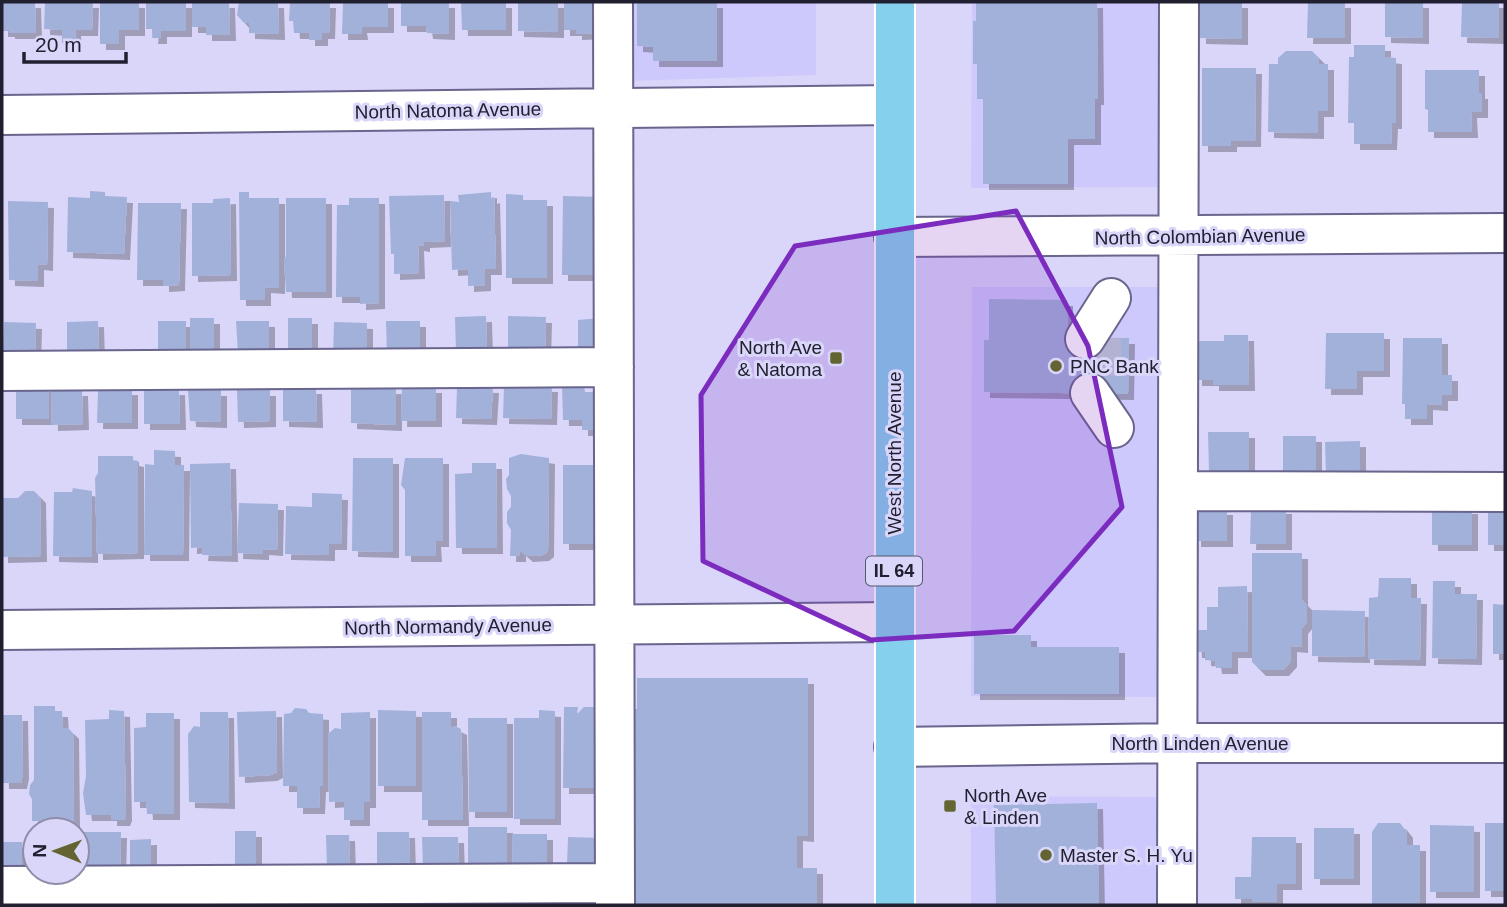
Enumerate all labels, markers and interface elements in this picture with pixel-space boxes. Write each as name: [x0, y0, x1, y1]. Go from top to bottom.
scale bar: [24, 21, 126, 65]
text: 20 m: [35, 33, 82, 56]
street label: North Natoma Avenue: [355, 98, 541, 123]
street label: North Colombian Avenue: [1094, 224, 1306, 249]
place label: North Ave & Natoma: [738, 337, 822, 380]
marker: North Ave & Natoma: [828, 350, 844, 366]
place label: PNC Bank: [1070, 356, 1159, 377]
marker: PNC Bank: [1048, 358, 1064, 374]
street label: West North Avenue: [884, 371, 905, 535]
road number: IL 64: [866, 556, 922, 586]
street label: North Normandy Avenue: [344, 614, 552, 639]
street label: North Linden Avenue: [1111, 733, 1289, 754]
place label: North Ave & Linden: [964, 785, 1047, 828]
marker: North Ave & Linden: [942, 798, 958, 814]
north arrow: [21, 816, 91, 886]
text: N: [29, 844, 50, 858]
place label: Master S. H. Yu: [1060, 845, 1193, 866]
marker: Master S. H. Yu: [1038, 847, 1054, 863]

